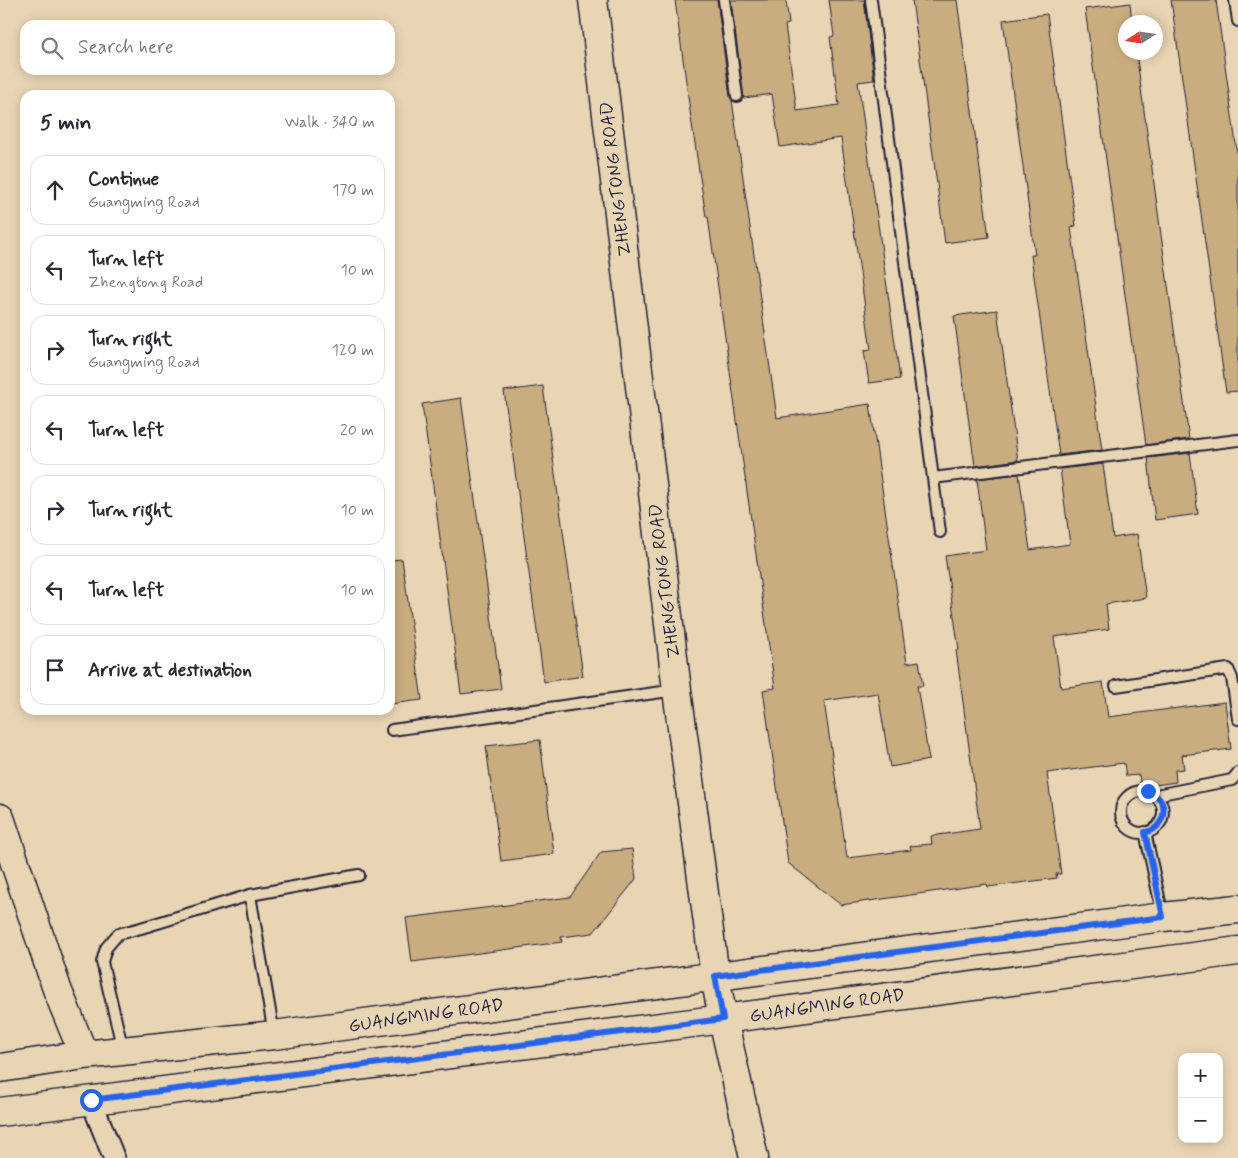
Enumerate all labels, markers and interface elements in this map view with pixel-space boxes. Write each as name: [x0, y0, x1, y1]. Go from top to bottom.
north arrow: [1118, 15, 1163, 60]
search box: [20, 20, 395, 75]
icon: search: [38, 34, 66, 62]
text: Search here: [78, 35, 174, 60]
street label: ZHENGTONG ROAD: [595, 100, 637, 258]
text: 5 min: [40, 109, 92, 137]
text: Walk · 340 m: [285, 112, 375, 133]
text: Continue: [88, 167, 159, 192]
icon: ahead: [41, 176, 69, 204]
text: 170 m: [332, 180, 374, 201]
text: Guangming Road: [88, 192, 200, 213]
text: Turn left: [88, 247, 164, 272]
icon: left: [41, 256, 69, 284]
text: 10 m: [341, 260, 374, 281]
text: Zhengtong Road: [88, 272, 203, 293]
text: Turn right: [88, 327, 172, 352]
icon: right: [41, 336, 69, 364]
text: 120 m: [332, 340, 374, 361]
text: Guangming Road: [88, 352, 200, 373]
icon: left: [41, 416, 69, 444]
text: Turn left: [88, 418, 164, 443]
text: 20 m: [340, 420, 374, 441]
icon: right: [41, 496, 69, 524]
text: Turn right: [88, 498, 172, 523]
text: 10 m: [341, 500, 374, 521]
street label: ZHENGTONG ROAD: [644, 502, 686, 660]
icon: left: [41, 576, 69, 604]
text: Turn left: [88, 578, 164, 603]
text: 10 m: [341, 580, 374, 601]
icon: arrive: [41, 656, 69, 684]
text: Arrive at destination: [88, 658, 252, 683]
route end: [1137, 780, 1160, 803]
street label: GUANGMING ROAD: [748, 983, 906, 1029]
street label: GUANGMING ROAD: [347, 993, 505, 1039]
map controls: [1178, 1053, 1223, 1143]
button: +: [1178, 1053, 1223, 1098]
route start: [80, 1089, 103, 1112]
button: −: [1178, 1098, 1223, 1143]

